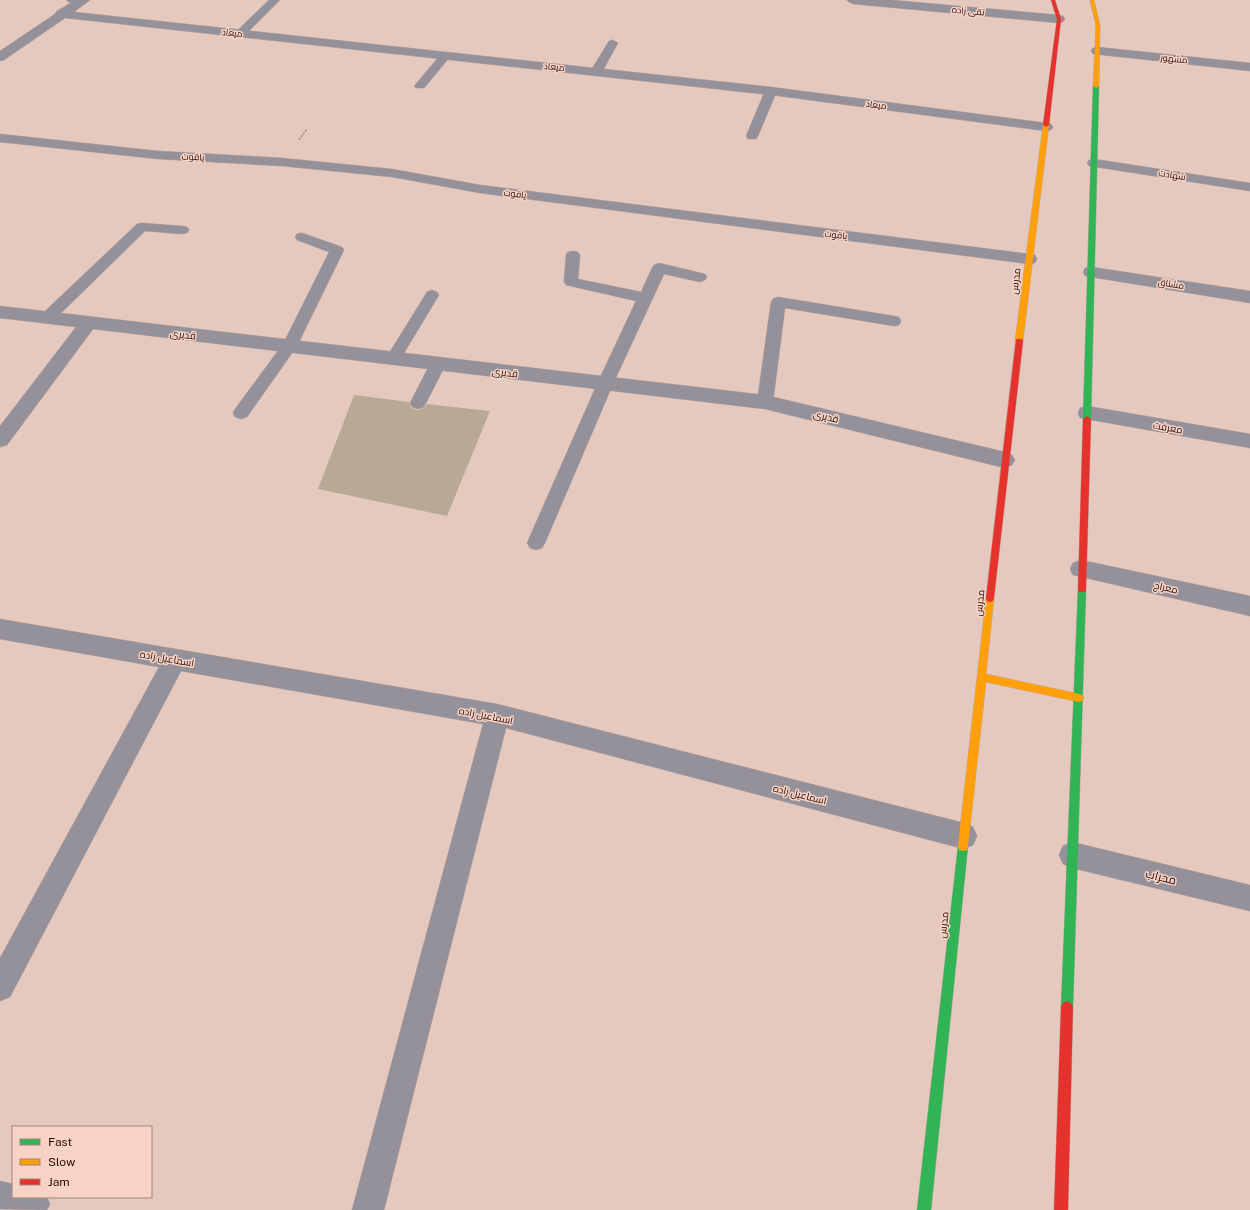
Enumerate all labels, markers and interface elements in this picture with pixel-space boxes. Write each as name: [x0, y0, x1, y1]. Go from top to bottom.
street label: تقی زاده: [951, 4, 985, 17]
street label: میعاد: [221, 26, 243, 39]
street label: مشهور: [1159, 52, 1188, 65]
street label: میعاد: [543, 60, 565, 73]
street label: میعاد: [865, 98, 887, 111]
street label: یاقوت: [181, 150, 205, 163]
street label: شهادت: [1158, 167, 1187, 182]
street label: یاقوت: [503, 186, 528, 201]
street label: یاقوت: [824, 228, 849, 241]
street label: مدرس: [1007, 267, 1024, 295]
street label: مشتاق: [1157, 276, 1185, 292]
street label: قدیری: [169, 326, 197, 343]
street label: قدیری: [491, 364, 519, 381]
street label: قدیری: [812, 407, 840, 426]
street label: معرفت: [1152, 418, 1184, 436]
street label: معراج: [1153, 578, 1179, 597]
street label: مدرس: [972, 589, 987, 617]
street label: اسماعیل زاده: [139, 647, 195, 670]
street label: اسماعیل زاده: [458, 704, 514, 727]
street label: اسماعیل زاده: [772, 782, 828, 807]
street label: محراب: [1144, 866, 1178, 888]
street label: مدرس: [936, 911, 951, 939]
legend: [12, 1126, 152, 1198]
text: Fast: [48, 1135, 73, 1149]
text: Slow: [48, 1155, 76, 1169]
text: Jam: [48, 1175, 70, 1189]

